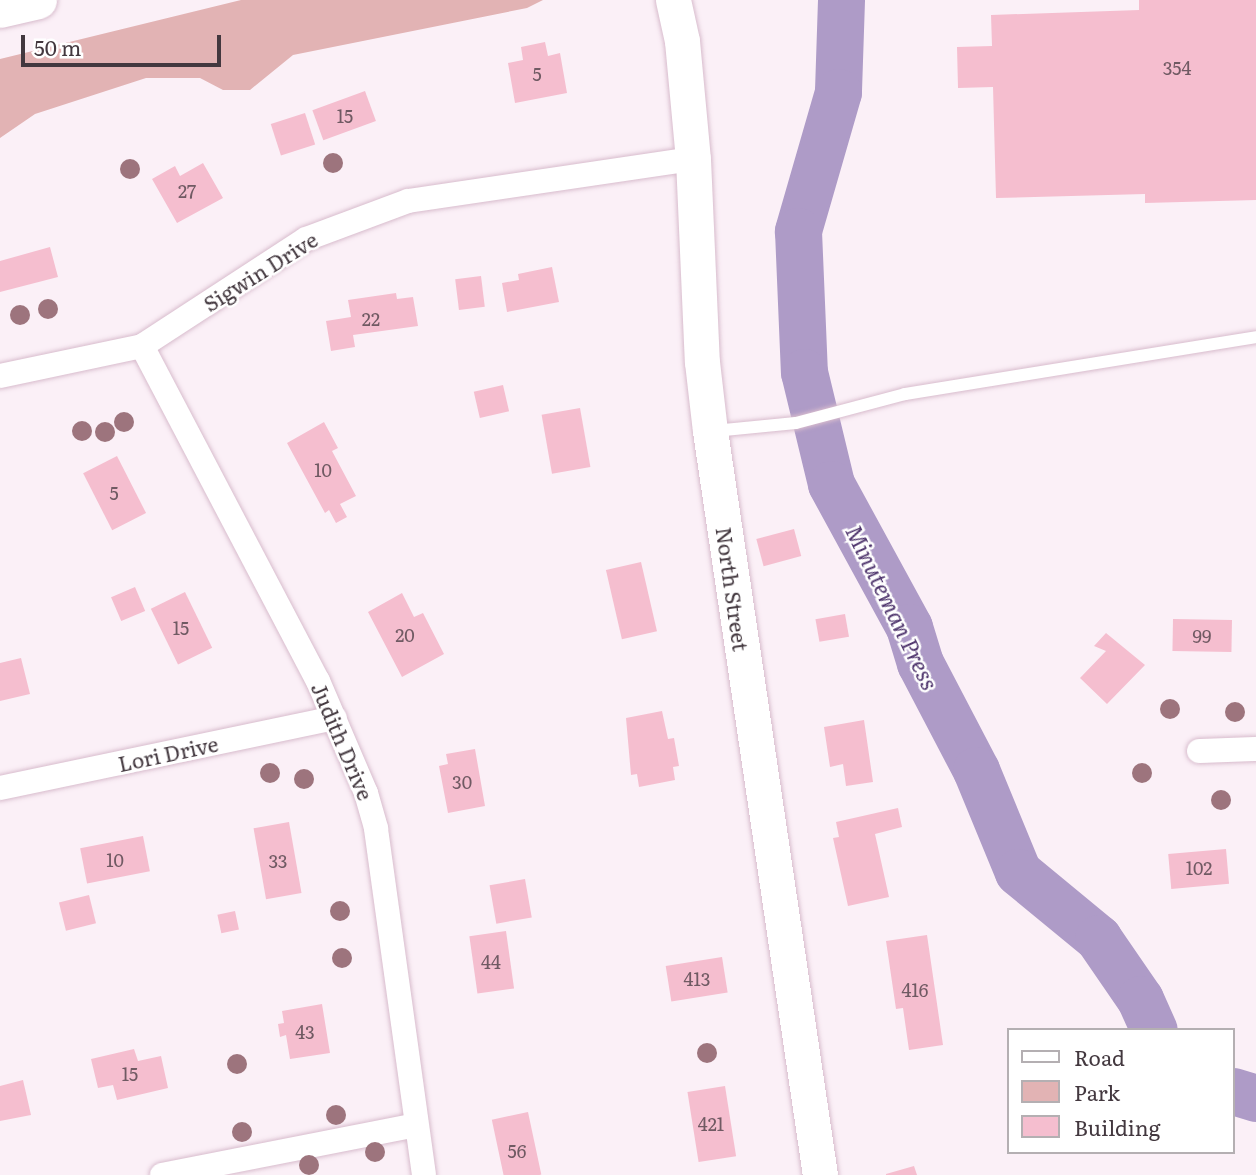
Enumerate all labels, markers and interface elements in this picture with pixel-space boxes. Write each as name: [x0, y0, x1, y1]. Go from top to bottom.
scale bar: [24, 21, 224, 65]
text: 50 m: [34, 31, 81, 62]
house number: 354: [1163, 57, 1191, 79]
house number: 5: [532, 63, 542, 85]
house number: 15: [337, 105, 353, 127]
house number: 27: [178, 180, 196, 202]
street label: Sigwin Drive: [198, 226, 322, 316]
house number: 22: [362, 308, 380, 330]
house number: 10: [314, 459, 332, 481]
house number: 5: [109, 482, 119, 504]
water label: Minuteman Press: [841, 520, 945, 694]
street label: North Street: [712, 525, 754, 653]
house number: 15: [173, 617, 189, 639]
house number: 20: [395, 624, 415, 646]
house number: 99: [1193, 625, 1211, 647]
street label: Judith Drive: [307, 678, 379, 804]
street label: Lori Drive: [116, 730, 220, 776]
house number: 30: [452, 771, 472, 793]
house number: 10: [106, 849, 124, 871]
house number: 33: [269, 850, 287, 872]
house number: 102: [1186, 857, 1212, 879]
house number: 44: [481, 951, 501, 973]
house number: 413: [684, 968, 710, 990]
house number: 416: [902, 979, 928, 1001]
house number: 43: [295, 1021, 315, 1043]
legend: [1007, 1028, 1235, 1154]
text: Road: [1074, 1041, 1125, 1072]
house number: 15: [122, 1063, 138, 1085]
text: Park: [1074, 1076, 1120, 1107]
text: Building: [1074, 1111, 1160, 1142]
house number: 421: [698, 1113, 724, 1135]
house number: 56: [508, 1140, 526, 1162]

